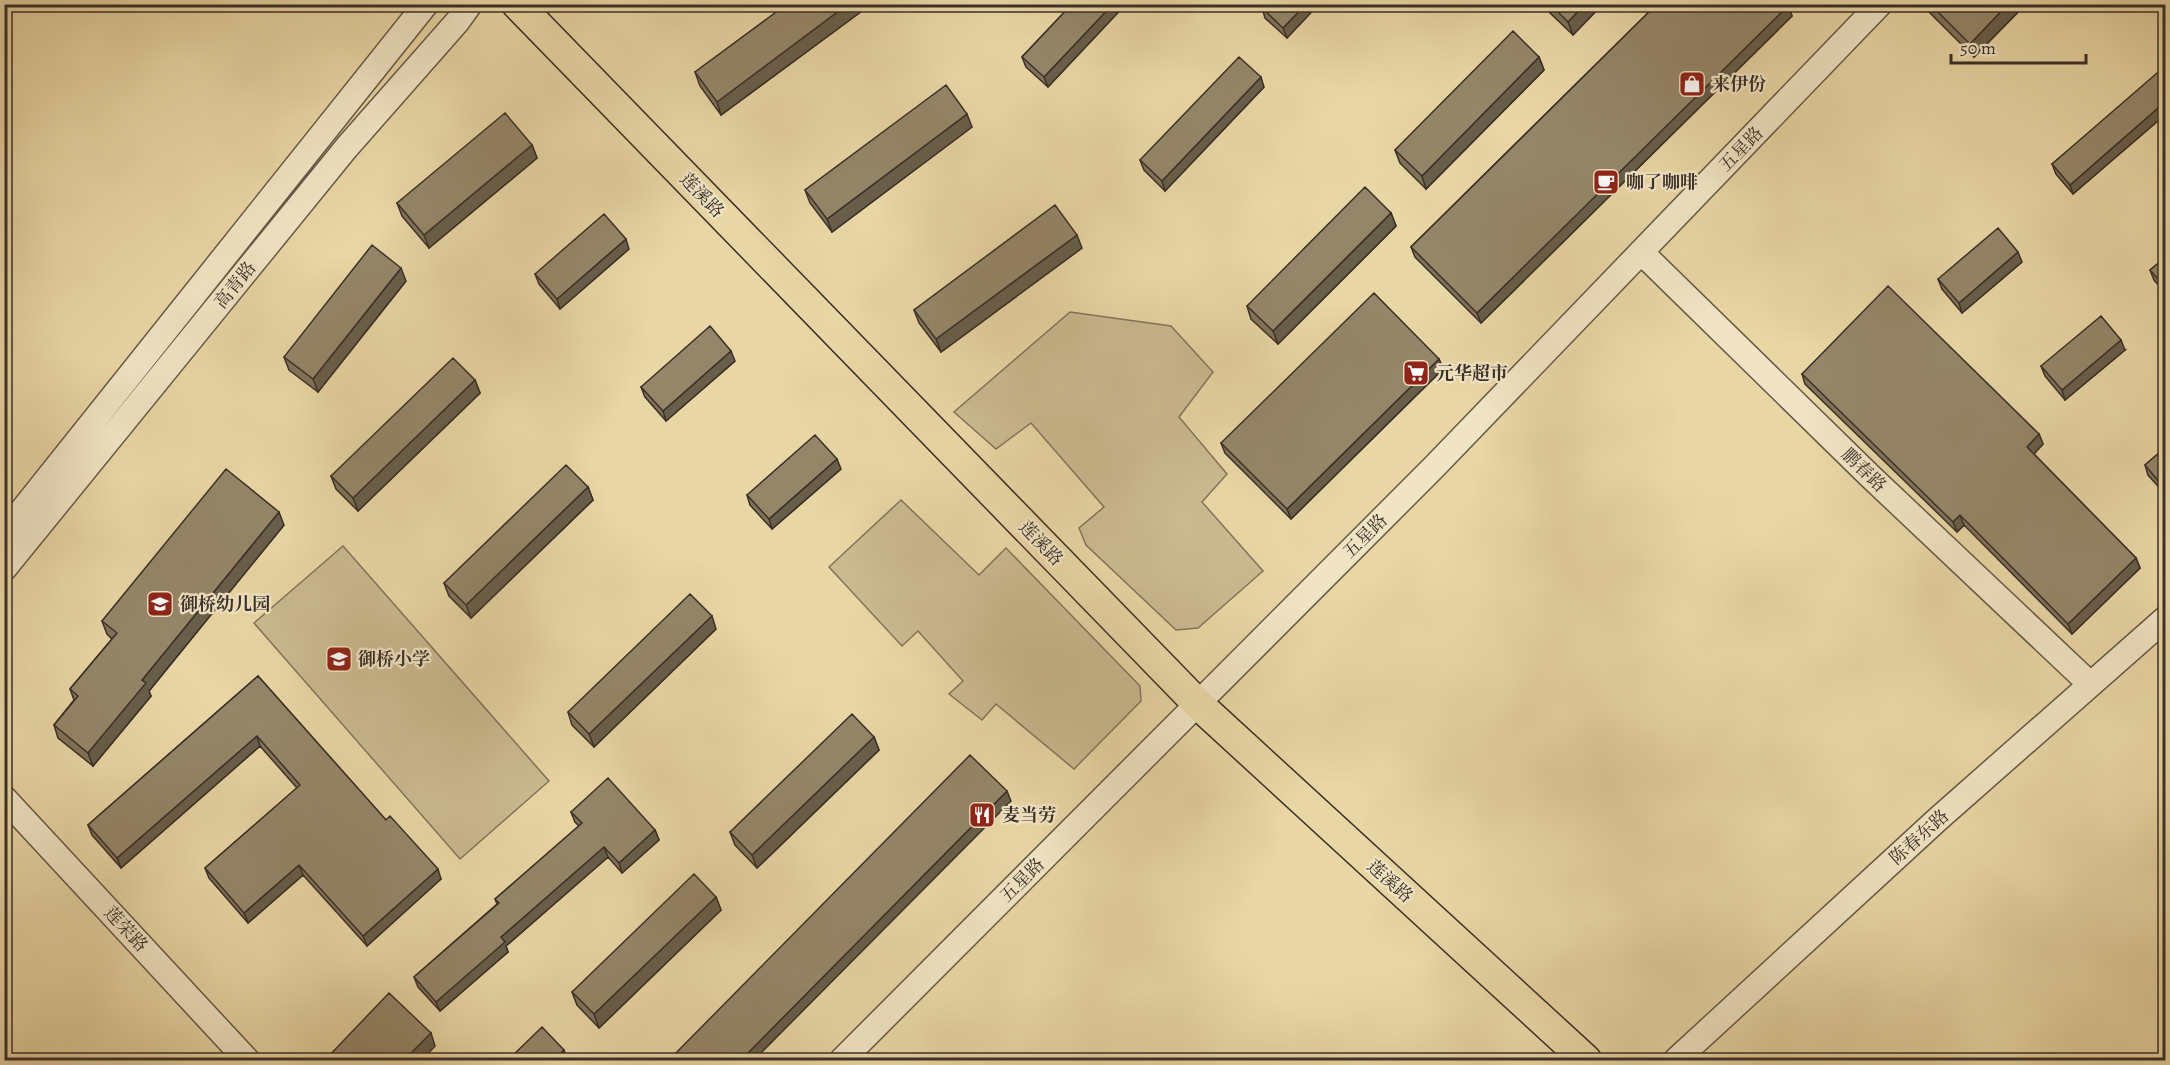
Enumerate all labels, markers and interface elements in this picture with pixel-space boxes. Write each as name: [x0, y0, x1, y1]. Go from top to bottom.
scale bar: [1951, 27, 2086, 65]
text: 50 m: [1960, 36, 1996, 60]
shop icon: 来伊份: [1677, 69, 1707, 99]
place label: 来伊份: [1712, 72, 1766, 96]
street label: 五星路: [1714, 121, 1768, 177]
street label: 莲溪路: [675, 167, 729, 223]
cafe icon: 咖了咖啡: [1591, 167, 1621, 197]
place label: 咖了咖啡: [1626, 170, 1698, 194]
street label: 高青路: [209, 256, 261, 314]
supermarket icon: 元华超市: [1401, 358, 1431, 388]
place label: 元华超市: [1436, 361, 1508, 385]
street label: 鹏春路: [1836, 443, 1892, 497]
street label: 五星路: [1337, 508, 1393, 564]
street label: 莲溪路: [1014, 515, 1068, 571]
school or university icon: 御桥幼儿园: [145, 589, 175, 619]
place label: 御桥幼儿园: [180, 592, 270, 616]
school or university icon: 御桥小学: [324, 644, 354, 674]
place label: 御桥小学: [358, 647, 430, 671]
restaurant icon: 麦当劳: [967, 800, 997, 830]
place label: 麦当劳: [1002, 803, 1056, 827]
street label: 陈春东路: [1884, 804, 1954, 870]
street label: 五星路: [994, 852, 1050, 908]
street label: 莲溪路: [1362, 854, 1418, 908]
street label: 莲荣路: [99, 901, 153, 957]

